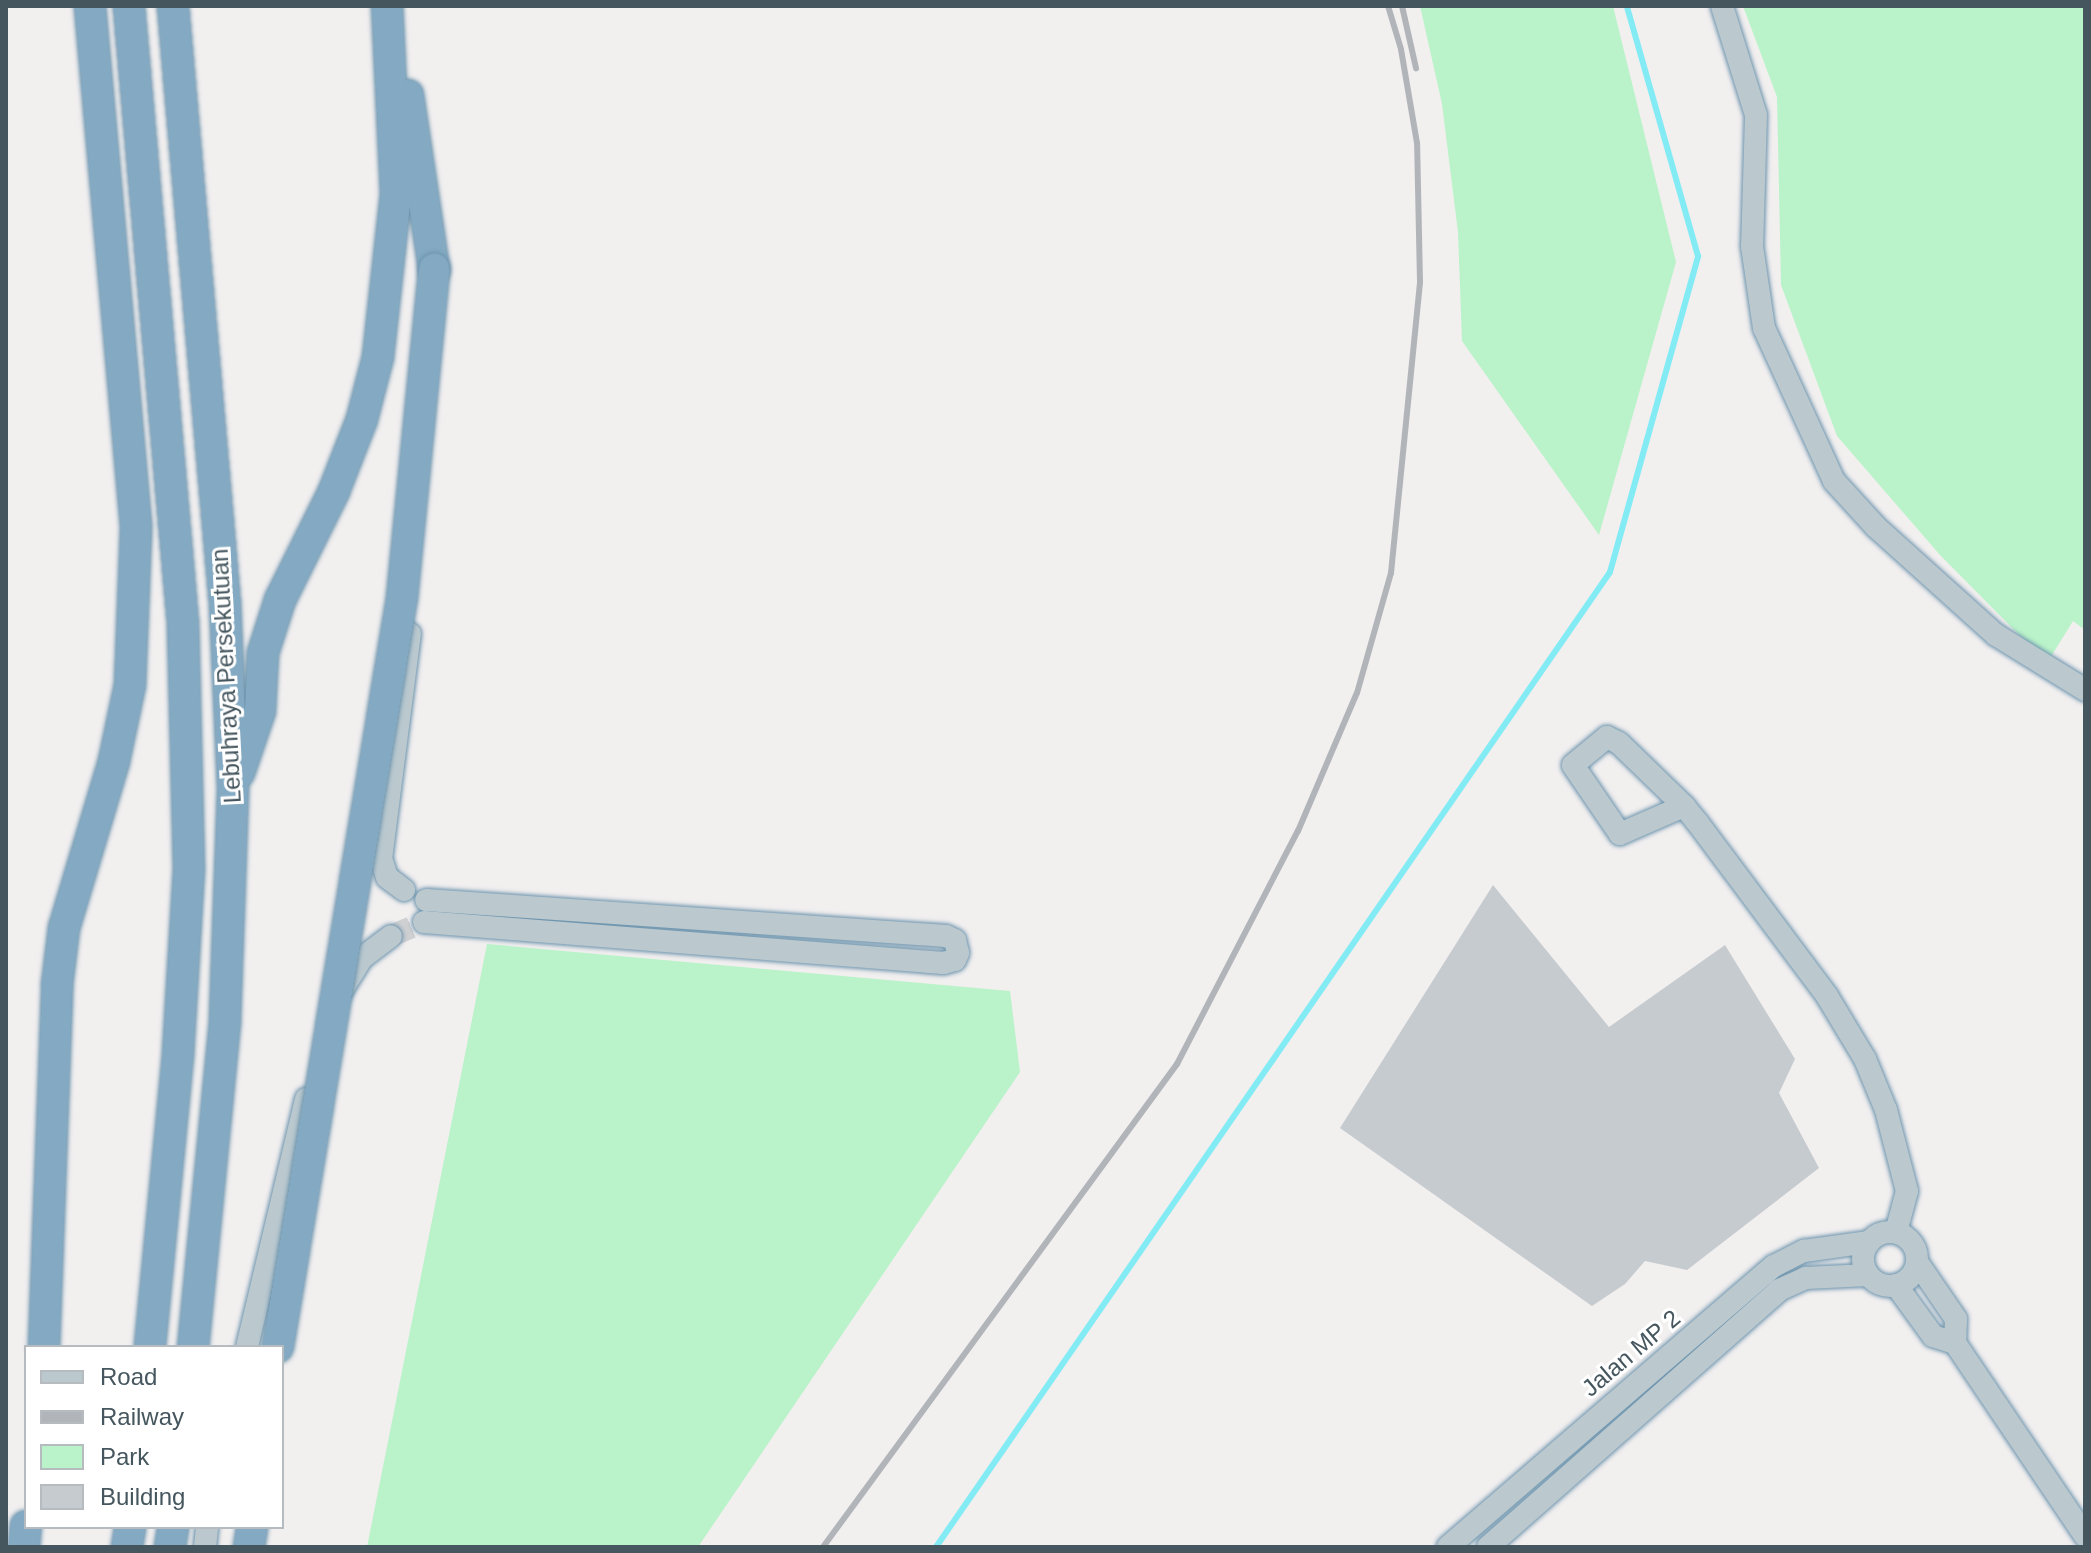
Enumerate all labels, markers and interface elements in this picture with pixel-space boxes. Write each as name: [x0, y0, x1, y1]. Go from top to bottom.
street label: Lebuhraya Persekutuan: [205, 548, 247, 804]
street label: Jalan MP 2: [1576, 1303, 1686, 1403]
legend: [24, 1345, 284, 1529]
text: Road: [100, 1363, 157, 1390]
text: Railway: [100, 1403, 184, 1430]
text: Park: [100, 1443, 149, 1470]
text: Building: [100, 1483, 185, 1510]

